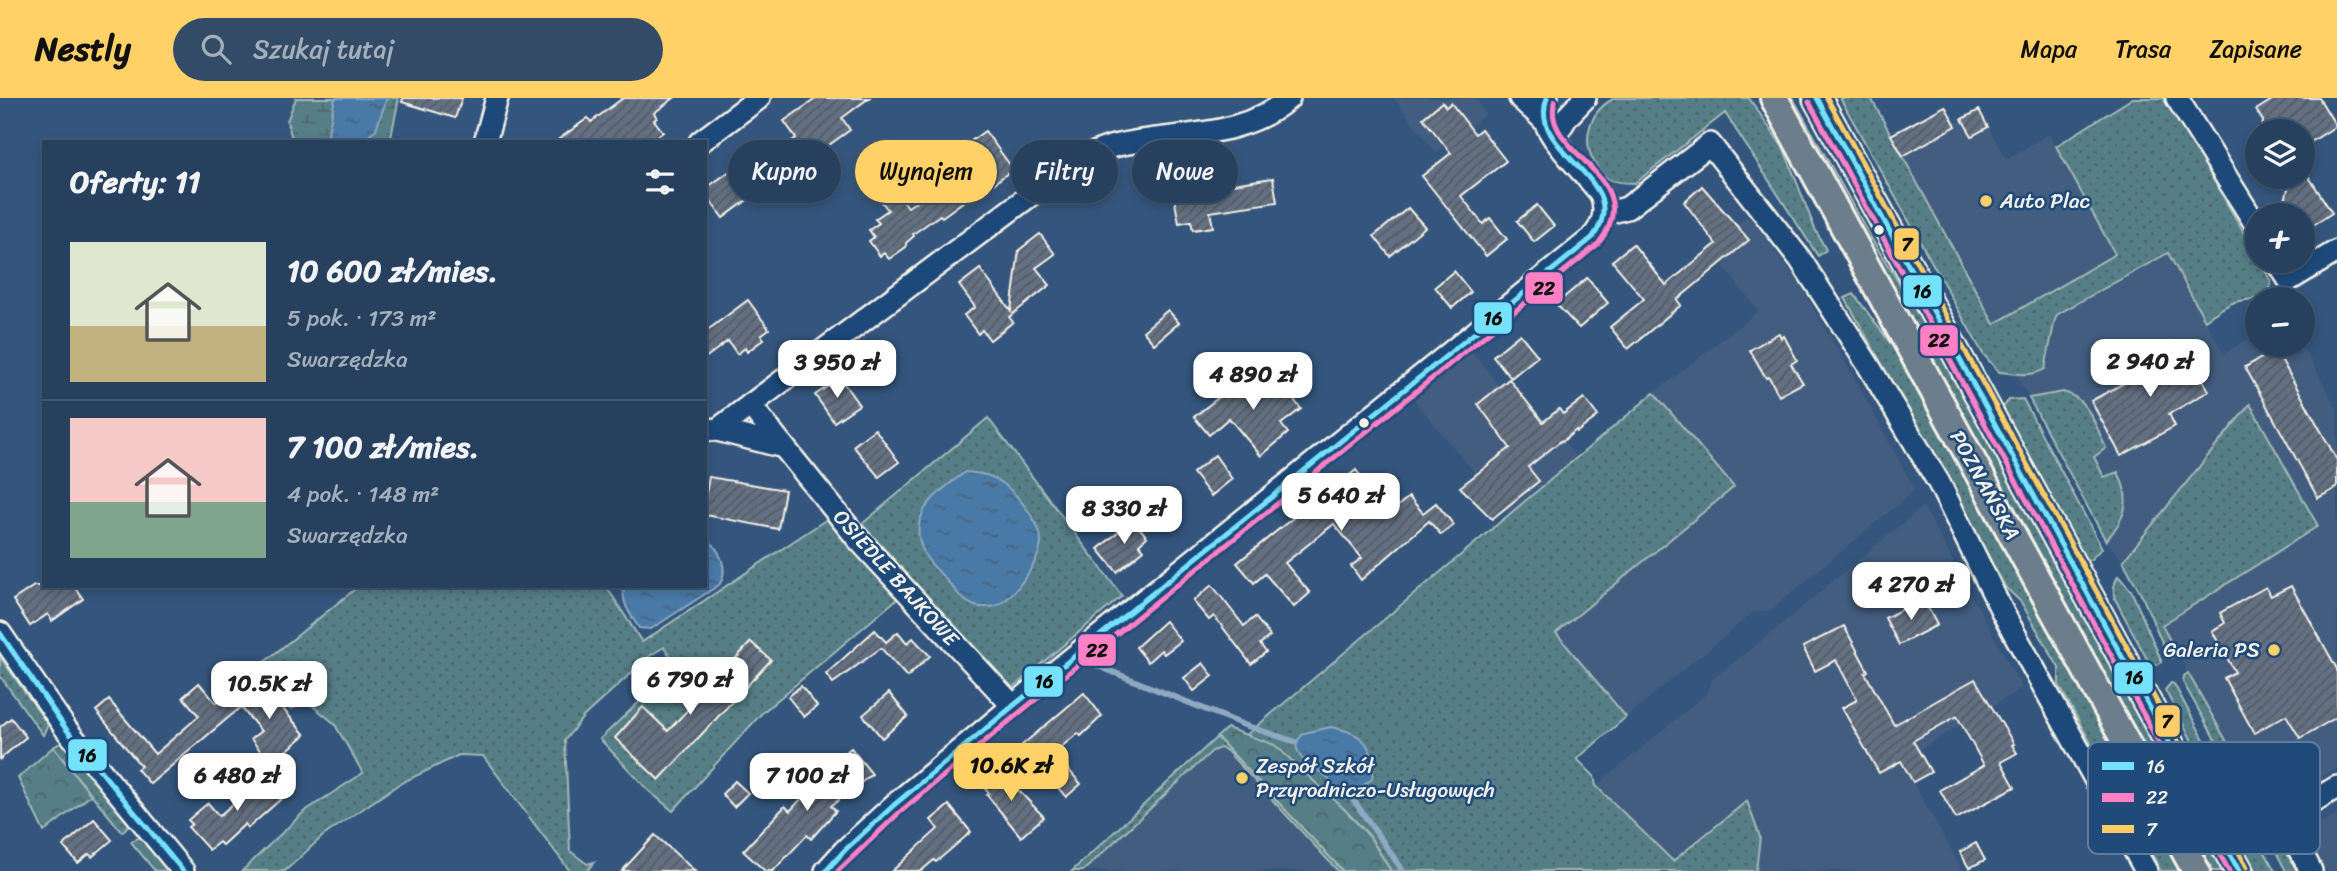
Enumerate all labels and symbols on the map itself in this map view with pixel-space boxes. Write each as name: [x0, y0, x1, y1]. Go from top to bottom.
place label: Auto Plac: [1999, 182, 2091, 220]
marker: Auto Plac: [1978, 193, 1994, 209]
unlabelled marker: [1872, 223, 1886, 237]
line badge: 7: [1893, 227, 1920, 261]
text: 7: [1902, 228, 1915, 261]
line badge: 22: [1524, 271, 1564, 305]
text: 22: [1532, 272, 1555, 305]
line badge: 16: [1902, 274, 1943, 308]
text: 16: [1913, 275, 1932, 308]
line badge: 16: [1473, 301, 1513, 335]
text: 16: [1484, 302, 1503, 335]
line badge: 22: [1919, 324, 1959, 357]
text: 22: [1927, 324, 1950, 357]
pin: 2 940 zł: [2078, 340, 2222, 399]
pin: 3 950 zł: [765, 341, 909, 400]
pin: 4 890 zł: [1181, 352, 1325, 412]
unlabelled marker: [1357, 416, 1371, 430]
street label: POZNAŃSKA: [1939, 423, 2031, 547]
pin: 5 640 zł: [1269, 474, 1413, 533]
pin: 8 330 zł: [1052, 486, 1196, 546]
street label: OSIEDLE BAJKOWE: [823, 500, 970, 657]
pin: 4 270 zł: [1839, 562, 1983, 622]
place label: Galeria PS: [2163, 631, 2260, 669]
line badge: 22: [1077, 633, 1117, 667]
text: 22: [1085, 634, 1108, 667]
marker: Galeria PS: [2266, 642, 2282, 658]
pin: 6 790 zł: [618, 658, 762, 717]
line badge: 16: [2113, 661, 2154, 695]
text: 16: [2125, 661, 2144, 694]
pin: 10.5K zł: [197, 662, 341, 721]
line badge: 16: [1023, 665, 1064, 698]
text: 16: [1035, 665, 1054, 698]
line badge: 7: [2154, 704, 2181, 738]
text: 7: [2162, 705, 2175, 738]
line badge: 16: [67, 738, 108, 772]
text: 16: [78, 739, 97, 772]
legend: [2088, 742, 2320, 854]
pin: 10.6K zł: [939, 744, 1083, 803]
place label: Zespół Szkół Przyrodniczo-Usługowych: [1256, 747, 1495, 809]
text: 16: [2146, 750, 2165, 783]
pin: 6 480 zł: [165, 754, 309, 813]
pin: 7 100 zł: [735, 754, 879, 813]
marker: Zespół Szkół Przyrodniczo-Usługowych: [1234, 770, 1250, 786]
text: 22: [2146, 781, 2168, 814]
text: 7: [2146, 813, 2158, 846]

